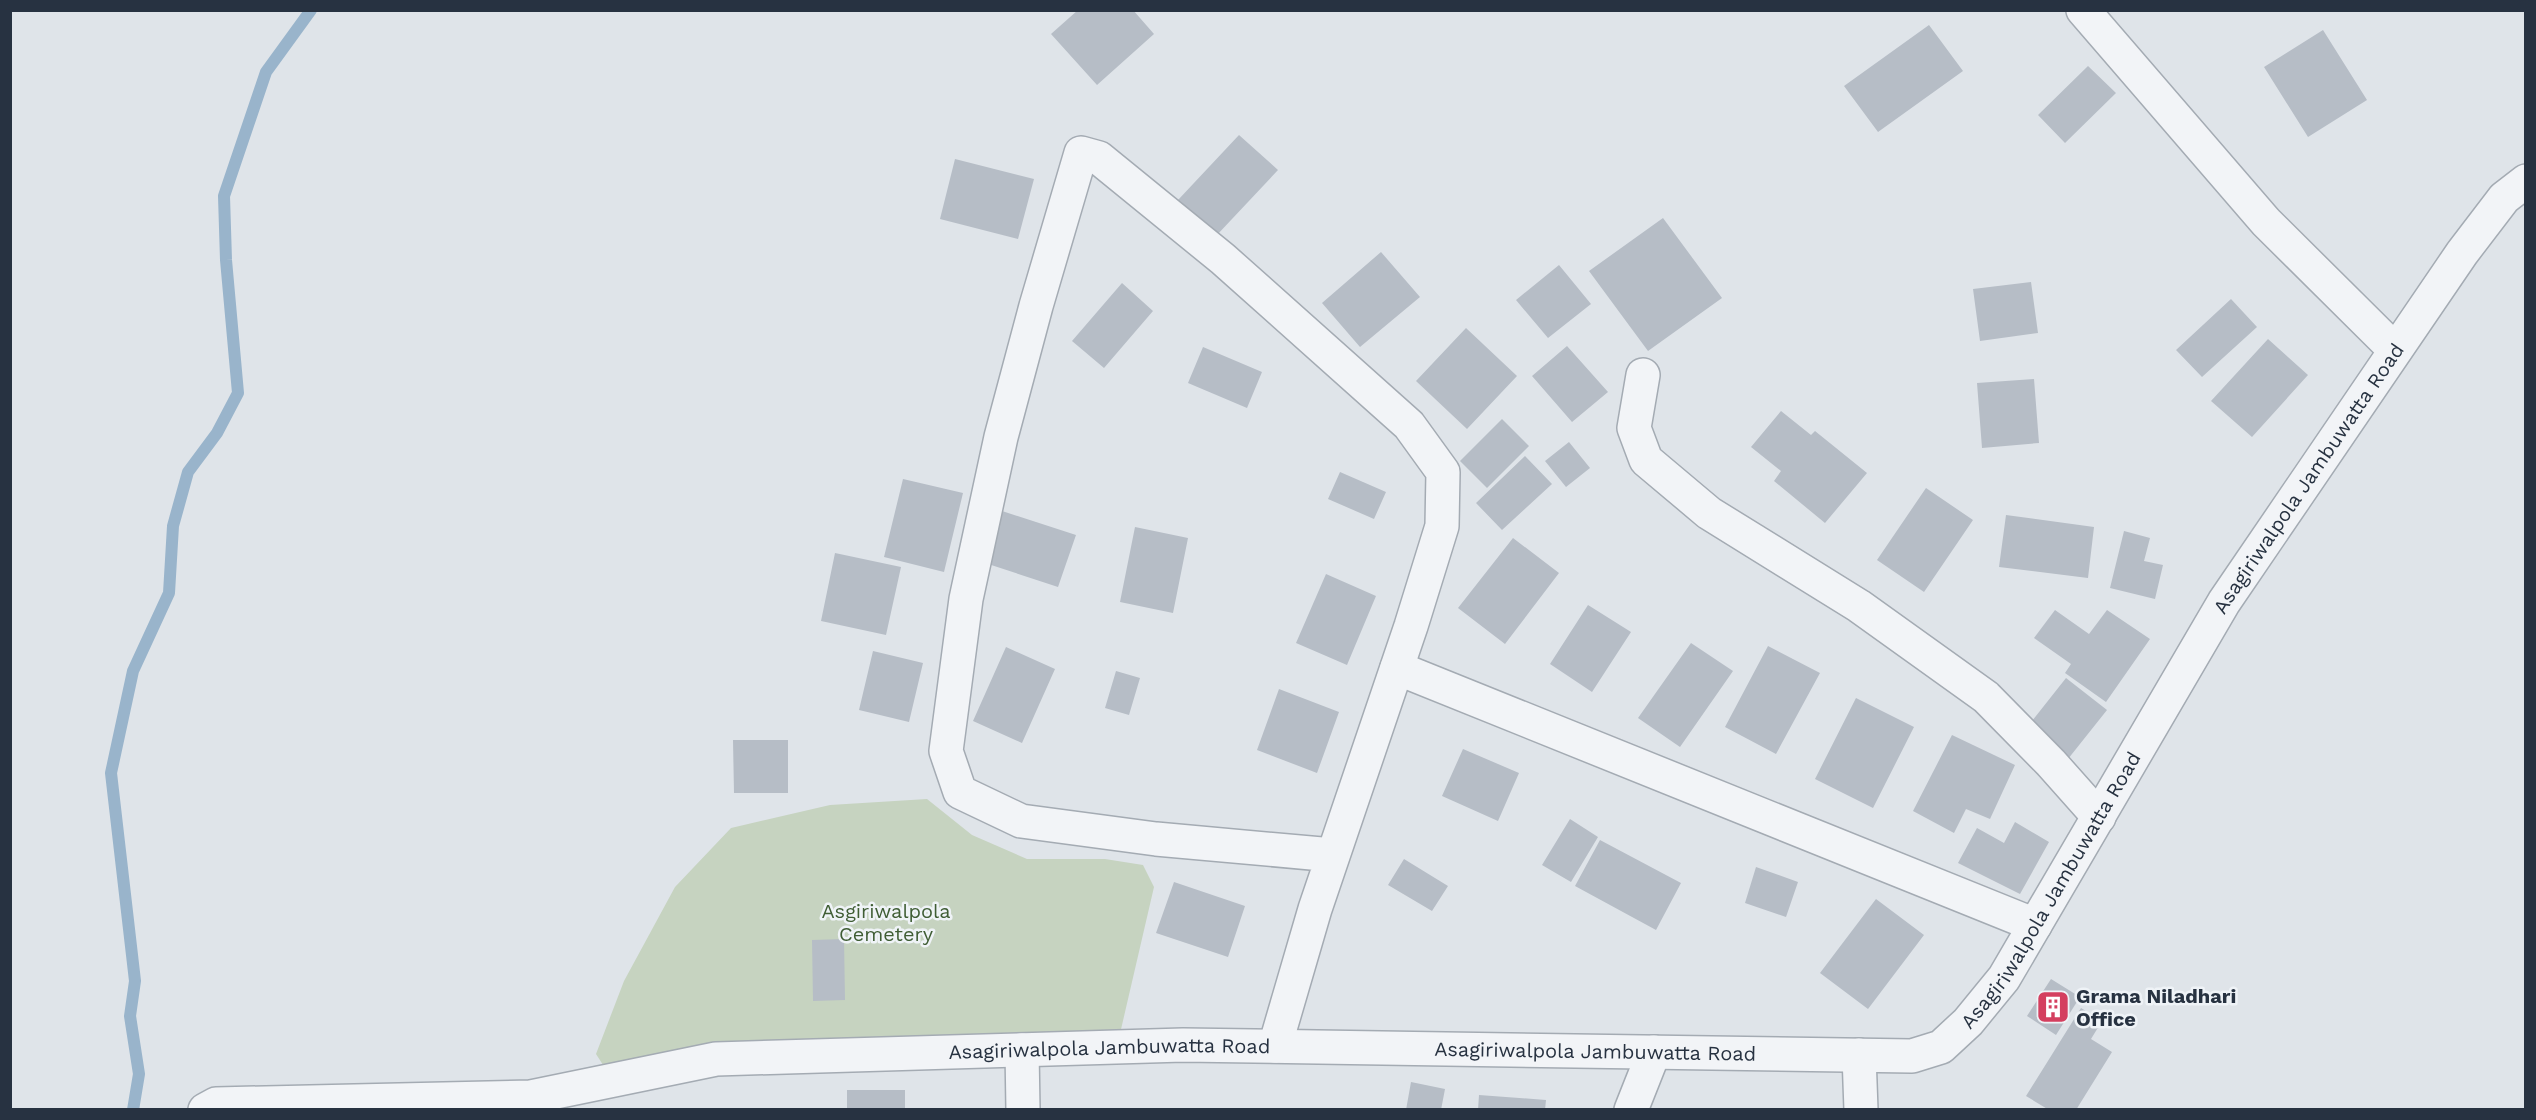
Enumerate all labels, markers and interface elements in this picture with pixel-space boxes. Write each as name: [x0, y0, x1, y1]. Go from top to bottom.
street label: Asagiriwalpola Jambuwatta Road: [2208, 339, 2409, 618]
street label: Asagiriwalpola Jambuwatta Road: [1956, 747, 2146, 1033]
park label: Asgiriwalpola Cemetery: [822, 899, 951, 946]
place label: Grama Niladhari Office: [2076, 984, 2236, 1031]
building icon: Grama Niladhari Office: [2035, 989, 2071, 1025]
street label: Asagiriwalpola Jambuwatta Road: [948, 1033, 1270, 1064]
street label: Asagiriwalpola Jambuwatta Road: [1434, 1037, 1756, 1066]

